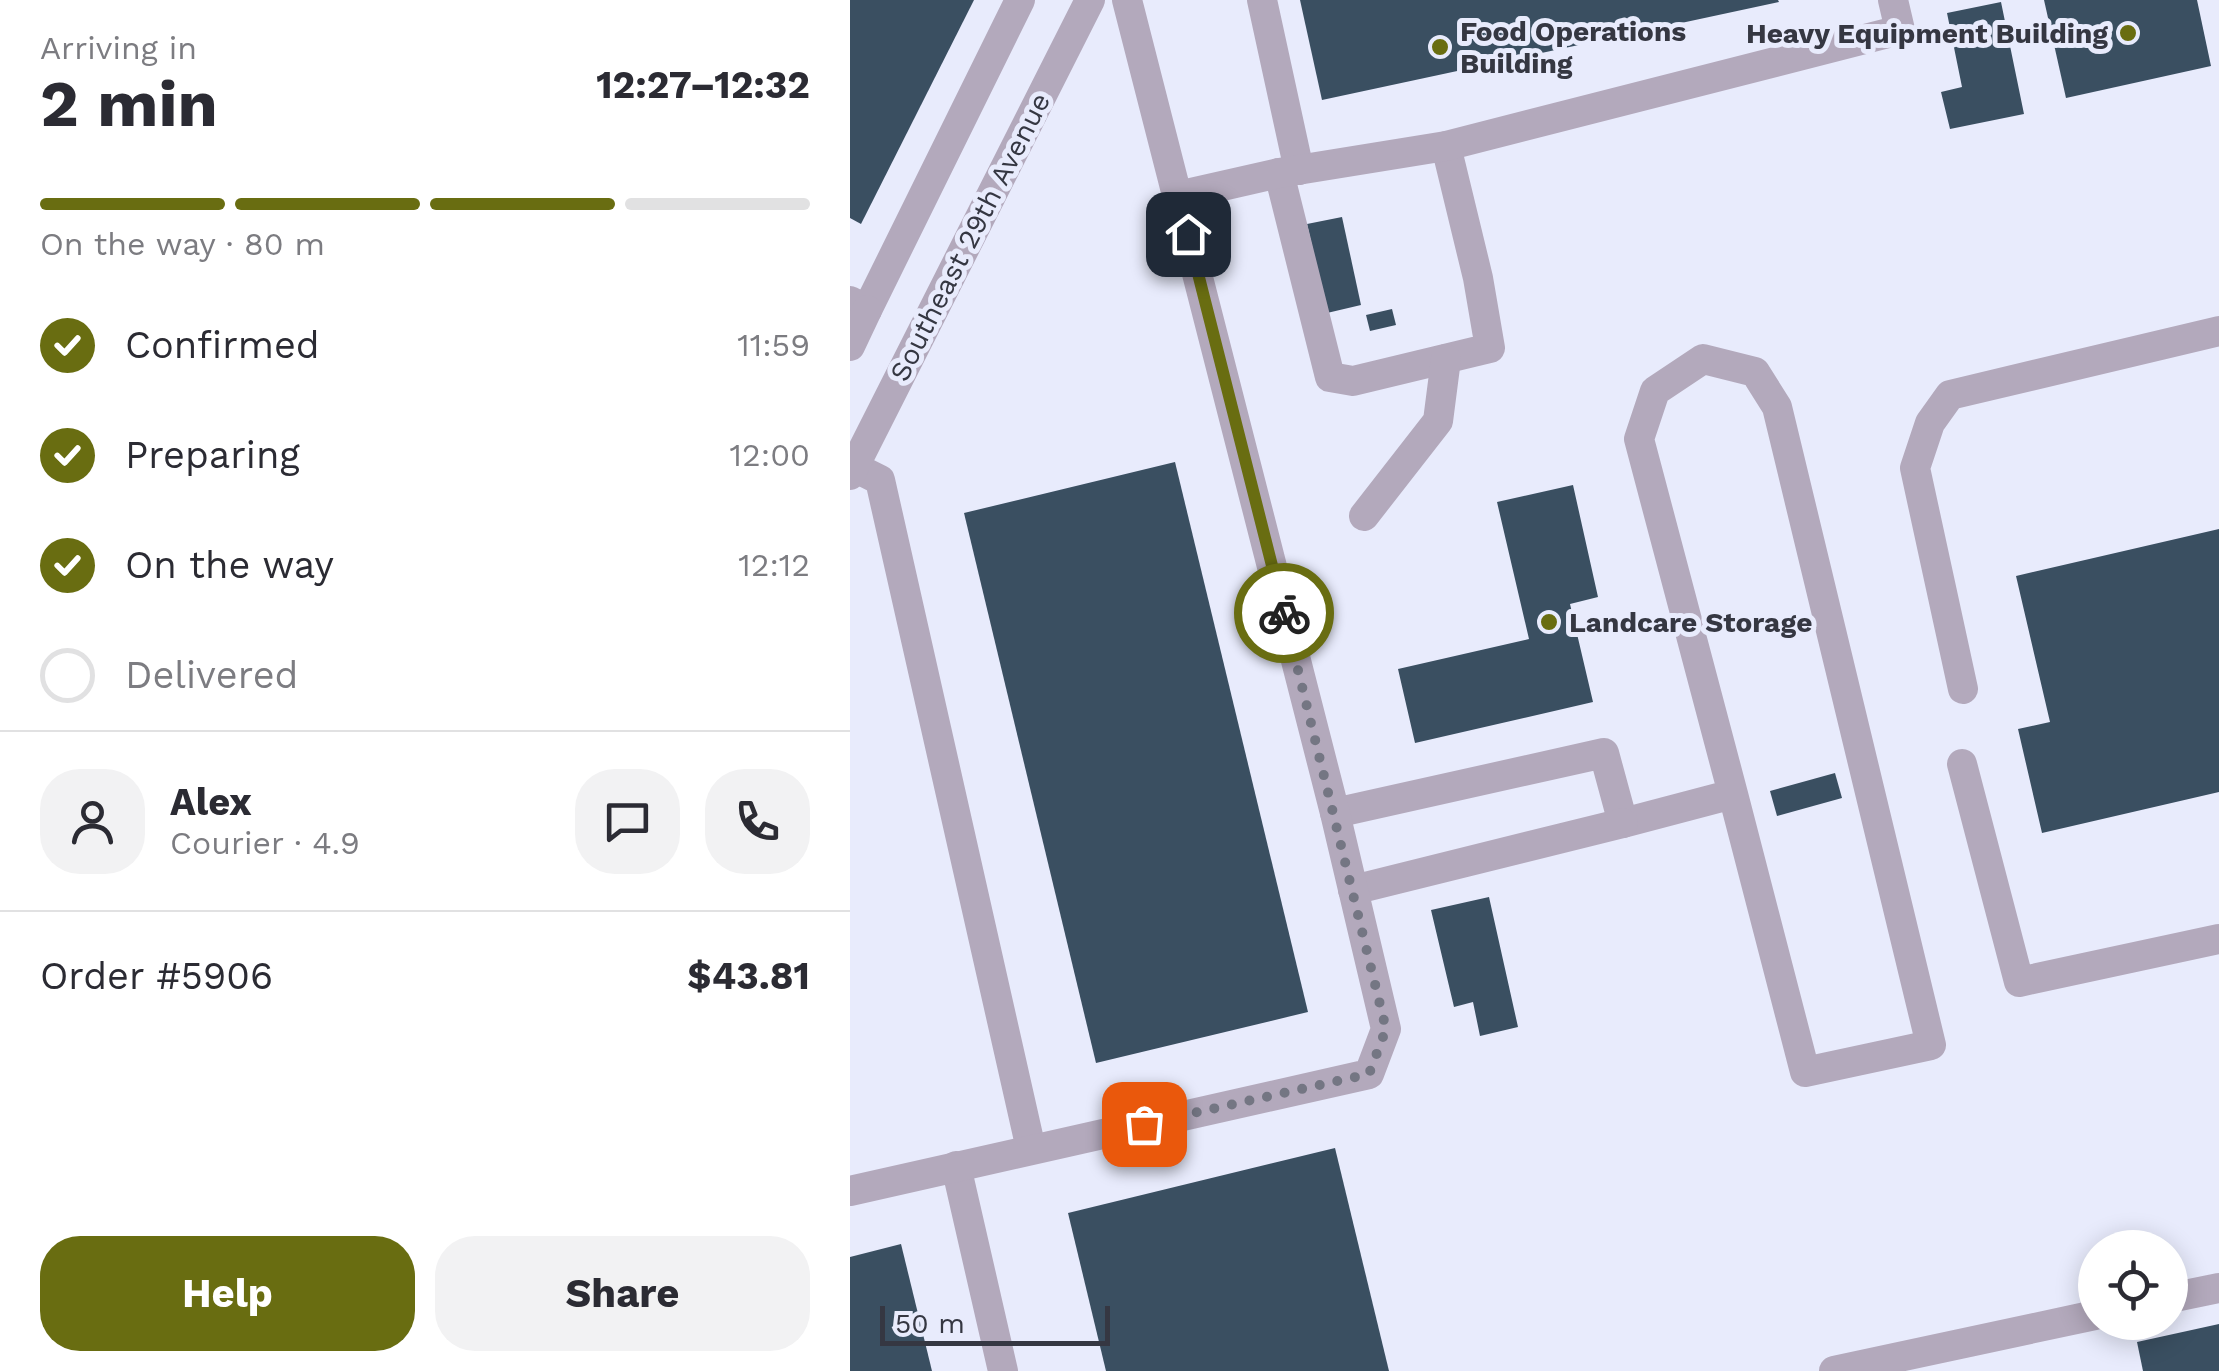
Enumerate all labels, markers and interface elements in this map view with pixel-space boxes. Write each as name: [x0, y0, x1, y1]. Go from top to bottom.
place label: Food Operations Building: [1460, 15, 1686, 80]
place label: Heavy Equipment Building: [1746, 17, 2108, 50]
marker: Heavy Equipment Building: [2117, 22, 2139, 44]
text: Arriving in: [40, 29, 197, 67]
marker: Food Operations Building: [1429, 36, 1451, 58]
text: 12:27–12:32: [596, 63, 810, 107]
text: 2 min: [40, 66, 218, 142]
street label: Southeast 29th Avenue: [883, 87, 1057, 387]
pin: [1146, 192, 1231, 277]
icon: home: [1161, 207, 1216, 262]
text: On the way · 80 m: [40, 225, 325, 263]
icon: check: [40, 318, 95, 373]
text: Confirmed: [125, 323, 320, 367]
text: 11:59: [737, 326, 810, 364]
icon: check: [40, 428, 95, 483]
text: Preparing: [125, 433, 300, 477]
text: 12:00: [730, 436, 810, 474]
icon: check: [40, 538, 95, 593]
text: On the way: [125, 543, 334, 587]
text: 12:12: [738, 546, 810, 584]
courier: [1234, 563, 1334, 663]
icon: bike: [1257, 586, 1312, 641]
place label: Landcare Storage: [1569, 606, 1812, 639]
marker: Landcare Storage: [1538, 611, 1560, 633]
text: Delivered: [125, 653, 298, 697]
button: person: [40, 769, 145, 874]
button: chat: [575, 769, 680, 874]
button: phone: [705, 769, 810, 874]
text: Alex: [170, 780, 252, 824]
text: Courier · 4.9: [170, 824, 360, 862]
text: Order #5906: [40, 954, 273, 998]
text: $43.81: [687, 954, 810, 998]
pin: [1102, 1082, 1187, 1167]
icon: bag: [1117, 1097, 1172, 1152]
map controls: [2078, 1230, 2188, 1340]
button: locate: [2078, 1230, 2188, 1340]
button: Help: [40, 1236, 415, 1351]
button: Share: [435, 1236, 810, 1351]
scale bar: [880, 1301, 1110, 1346]
text: 50 m: [895, 1307, 965, 1340]

